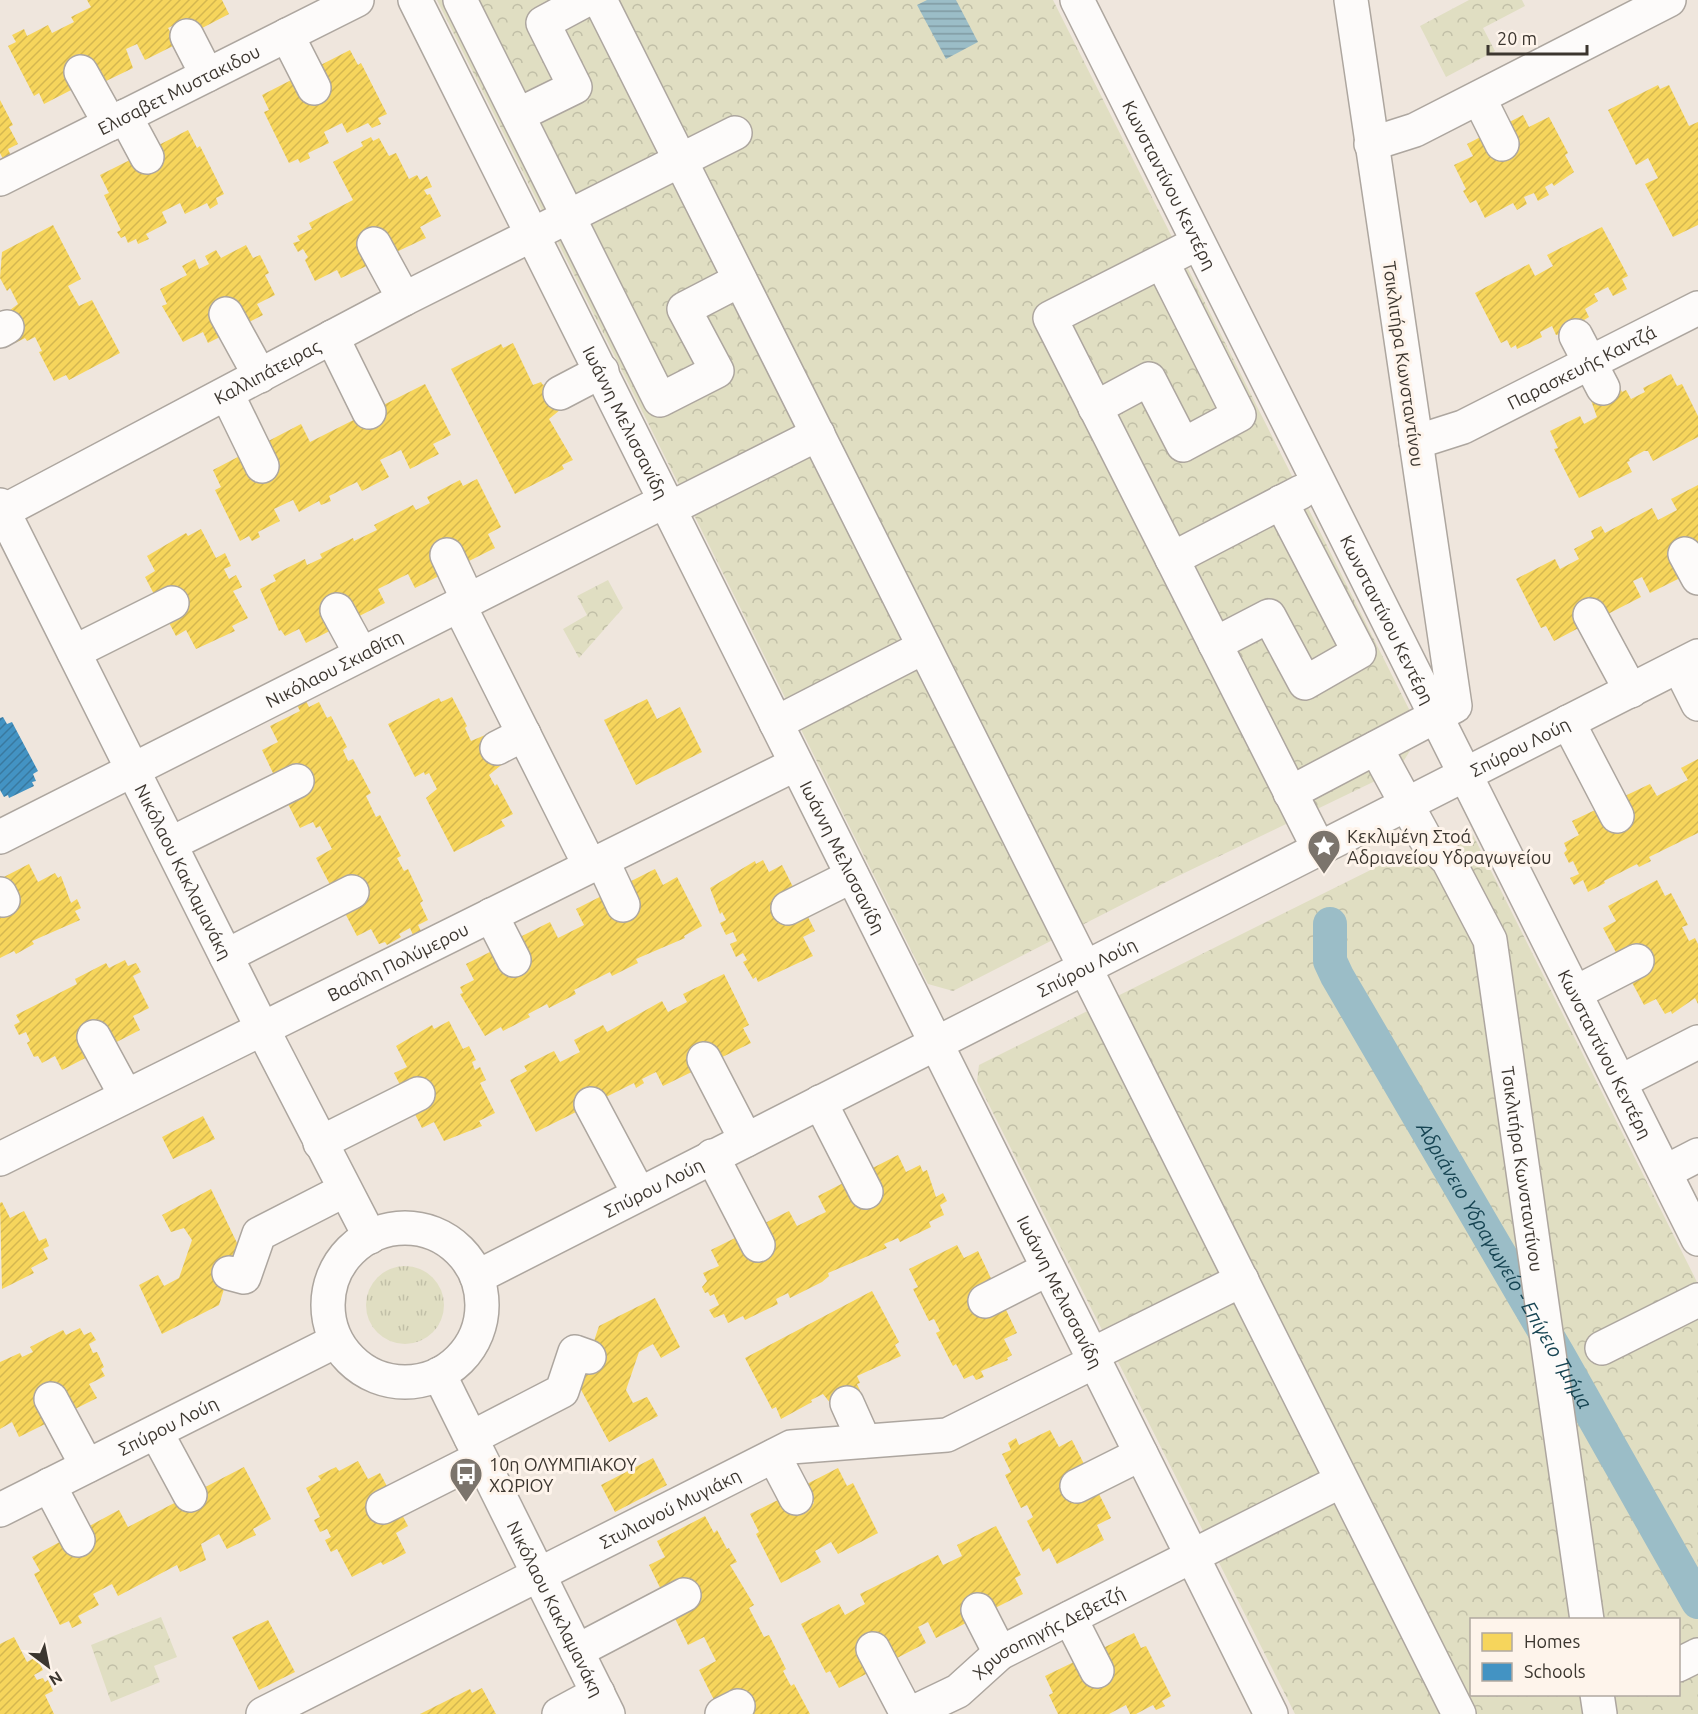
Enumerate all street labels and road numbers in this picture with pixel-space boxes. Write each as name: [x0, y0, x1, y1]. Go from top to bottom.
street label: Ελισαβετ Μυστακιδου: [94, 40, 263, 138]
street label: Κωνσταντίνου Κεντέρη: [1119, 97, 1220, 273]
street label: Τσικλιτήρα Κωνσταντίνου: [1380, 260, 1428, 468]
street label: Παρασκευής Καντζά: [1504, 321, 1659, 413]
street label: Καλλιπάτειρας: [210, 335, 324, 408]
street label: Ιωάννη Μελισσανίδη: [579, 343, 672, 502]
street label: Κωνσταντίνου Κεντέρη: [1337, 532, 1438, 707]
street label: Νικόλαου Σκιαθίτη: [262, 625, 406, 711]
street label: Σπύρου Λούη: [1467, 713, 1573, 780]
street label: Ιωάννη Μελισσανίδη: [797, 777, 890, 937]
street label: Νικόλαου Κακλαμανάκη: [131, 781, 236, 963]
street label: Βασίλη Πολύμερου: [324, 918, 471, 1005]
street label: Σπύρου Λούη: [1034, 933, 1140, 1000]
street label: Κωνσταντίνου Κεντέρη: [1555, 966, 1656, 1142]
street label: Τσικλιτήρα Κωνσταντίνου: [1498, 1065, 1547, 1273]
street label: Σπύρου Λούη: [600, 1154, 706, 1221]
street label: Ιωάννη Μελισσανίδη: [1014, 1212, 1107, 1372]
street label: Σπύρου Λούη: [115, 1392, 221, 1459]
street label: Στυλιανού Μυγιάκη: [596, 1464, 744, 1552]
street label: Νικόλαου Κακλαμανάκη: [504, 1518, 608, 1700]
street label: Χρυσοπηγής Δεβετζή: [968, 1582, 1128, 1683]

